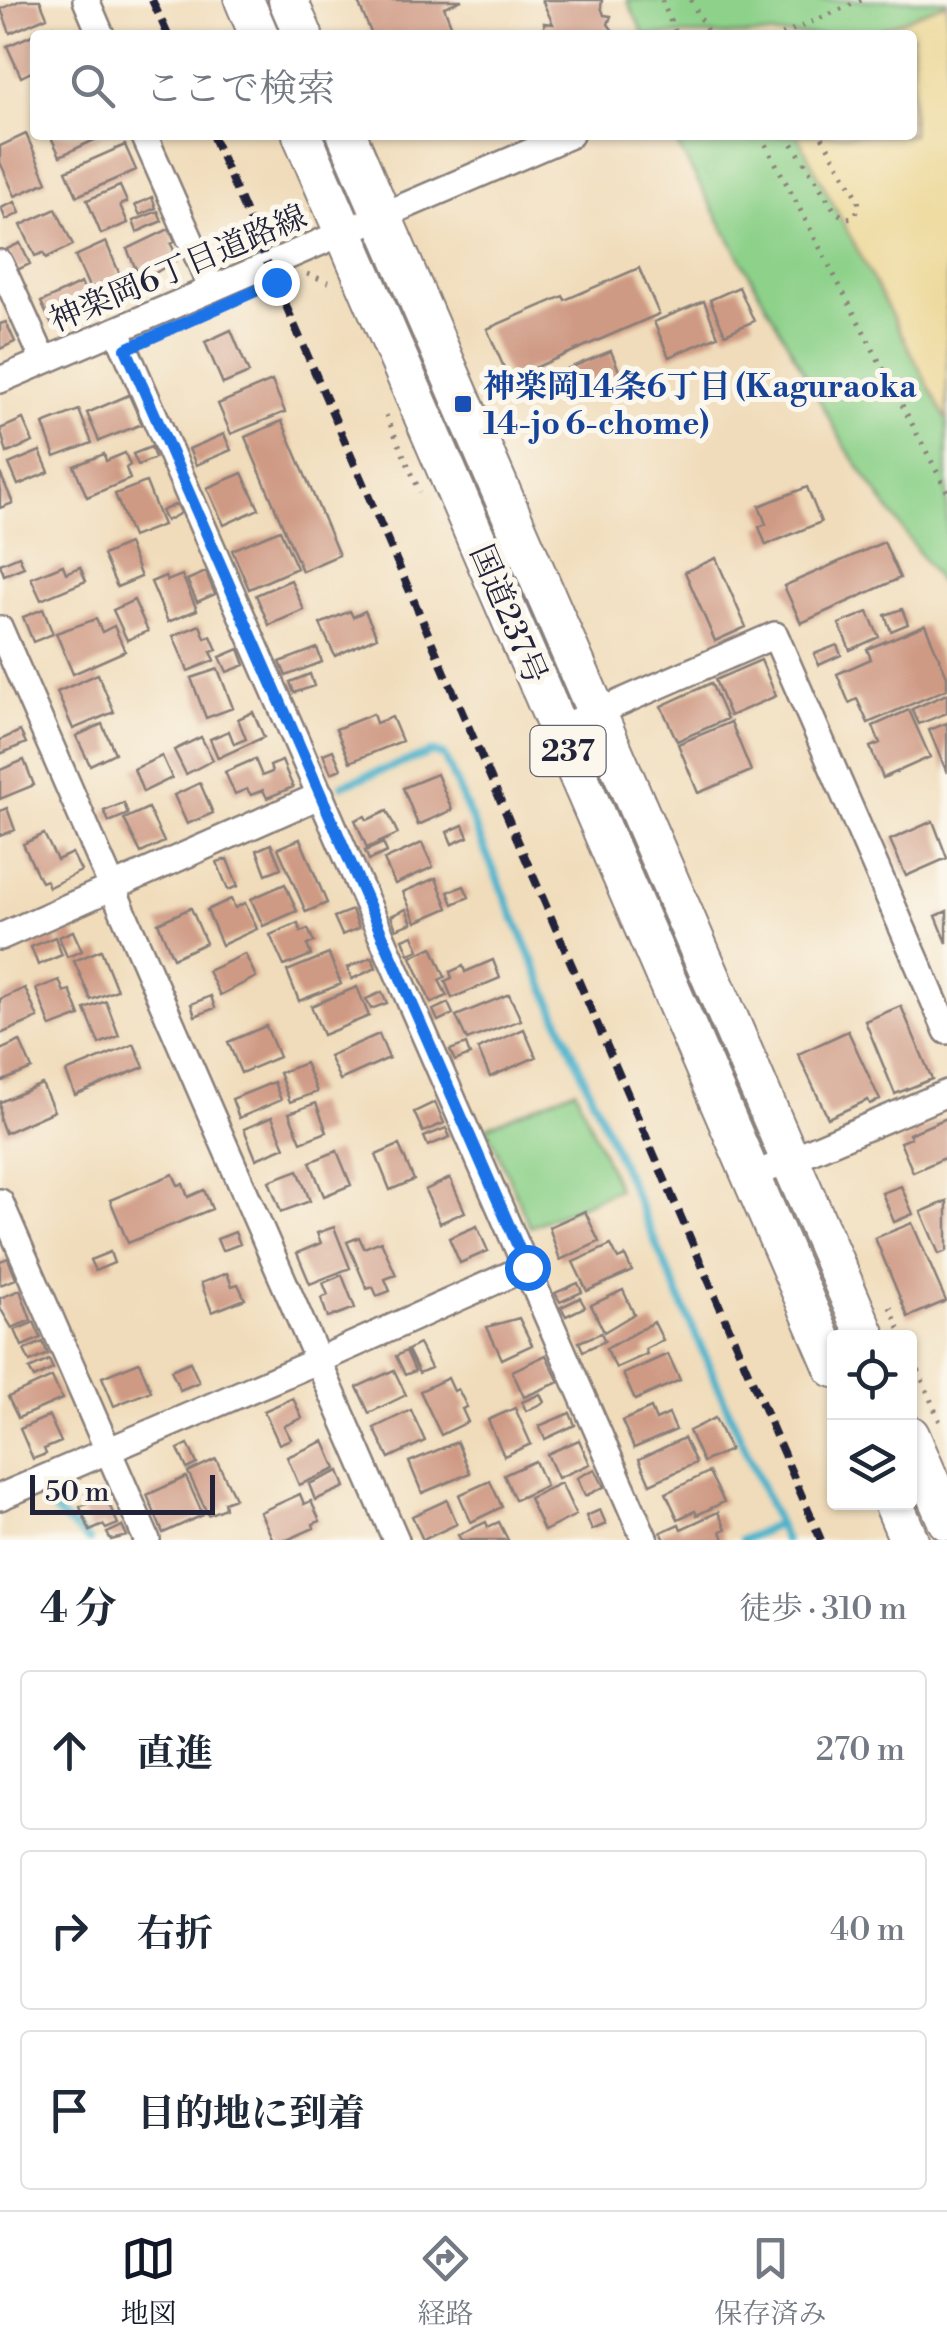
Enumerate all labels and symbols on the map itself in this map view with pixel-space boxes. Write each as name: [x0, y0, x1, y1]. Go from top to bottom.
street label: 神楽岡6丁目道路線: [44, 197, 313, 341]
route end: [254, 260, 300, 306]
place label: 神楽岡14条6丁目 (Kaguraoka 14-jo 6-chome): [483, 367, 917, 444]
marker: 神楽岡14条6丁目 (Kaguraoka 14-jo 6-chome): [452, 393, 474, 415]
street label: 国道237号: [461, 539, 555, 690]
road number: 237: [530, 726, 606, 776]
route start: [505, 1245, 551, 1291]
scale bar: [30, 1470, 215, 1514]

